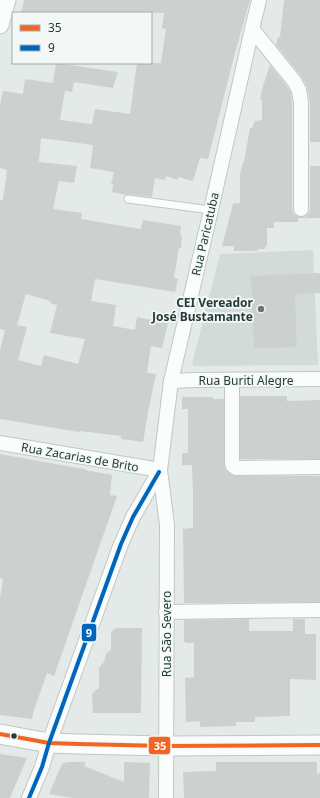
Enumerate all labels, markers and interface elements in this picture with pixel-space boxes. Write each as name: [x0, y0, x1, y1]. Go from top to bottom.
legend: [12, 12, 152, 64]
text: 35: [48, 19, 62, 36]
text: 9: [48, 39, 55, 56]
street label: Rua Paricatuba: [187, 191, 223, 277]
place label: CEI Vereador José Bustamante: [151, 294, 254, 325]
marker: CEI Vereador José Bustamante: [256, 304, 266, 314]
street label: Rua Buriti Alegre: [199, 372, 294, 389]
street label: Rua Zacarias de Brito: [20, 438, 140, 476]
street label: Rua São Severo: [158, 591, 175, 677]
line badge: 9: [81, 623, 97, 642]
text: 9: [86, 625, 92, 640]
unlabelled marker: [9, 731, 19, 741]
line badge: 35: [148, 736, 171, 755]
text: 35: [154, 738, 166, 753]

